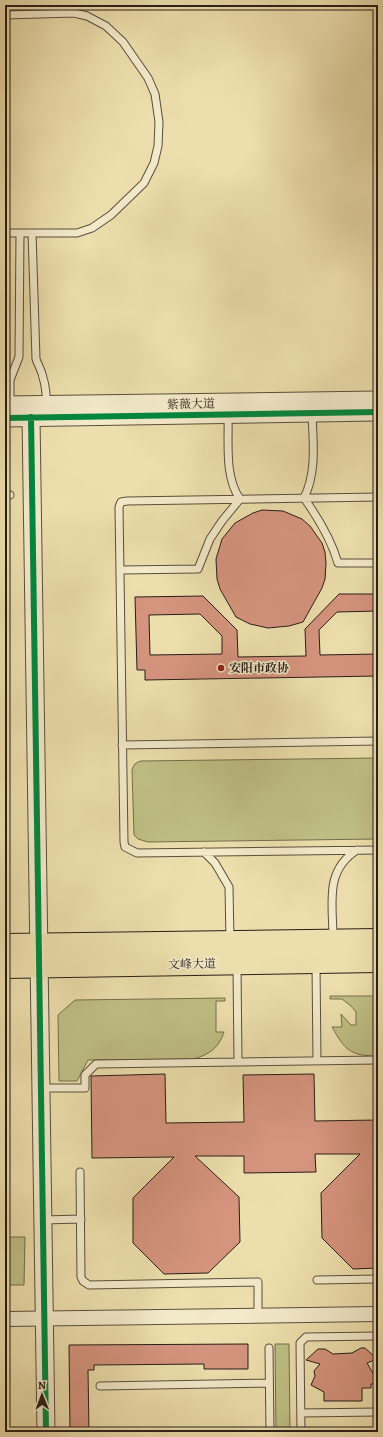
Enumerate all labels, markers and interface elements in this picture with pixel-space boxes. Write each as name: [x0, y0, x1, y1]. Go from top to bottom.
street label: 紫薇大道: [167, 396, 215, 412]
place label: 安阳市政协: [229, 660, 289, 676]
marker: 安阳市政协: [216, 663, 226, 673]
street label: 文峰大道: [168, 956, 216, 972]
north arrow: [22, 1375, 62, 1415]
text: N: [38, 1378, 46, 1393]

